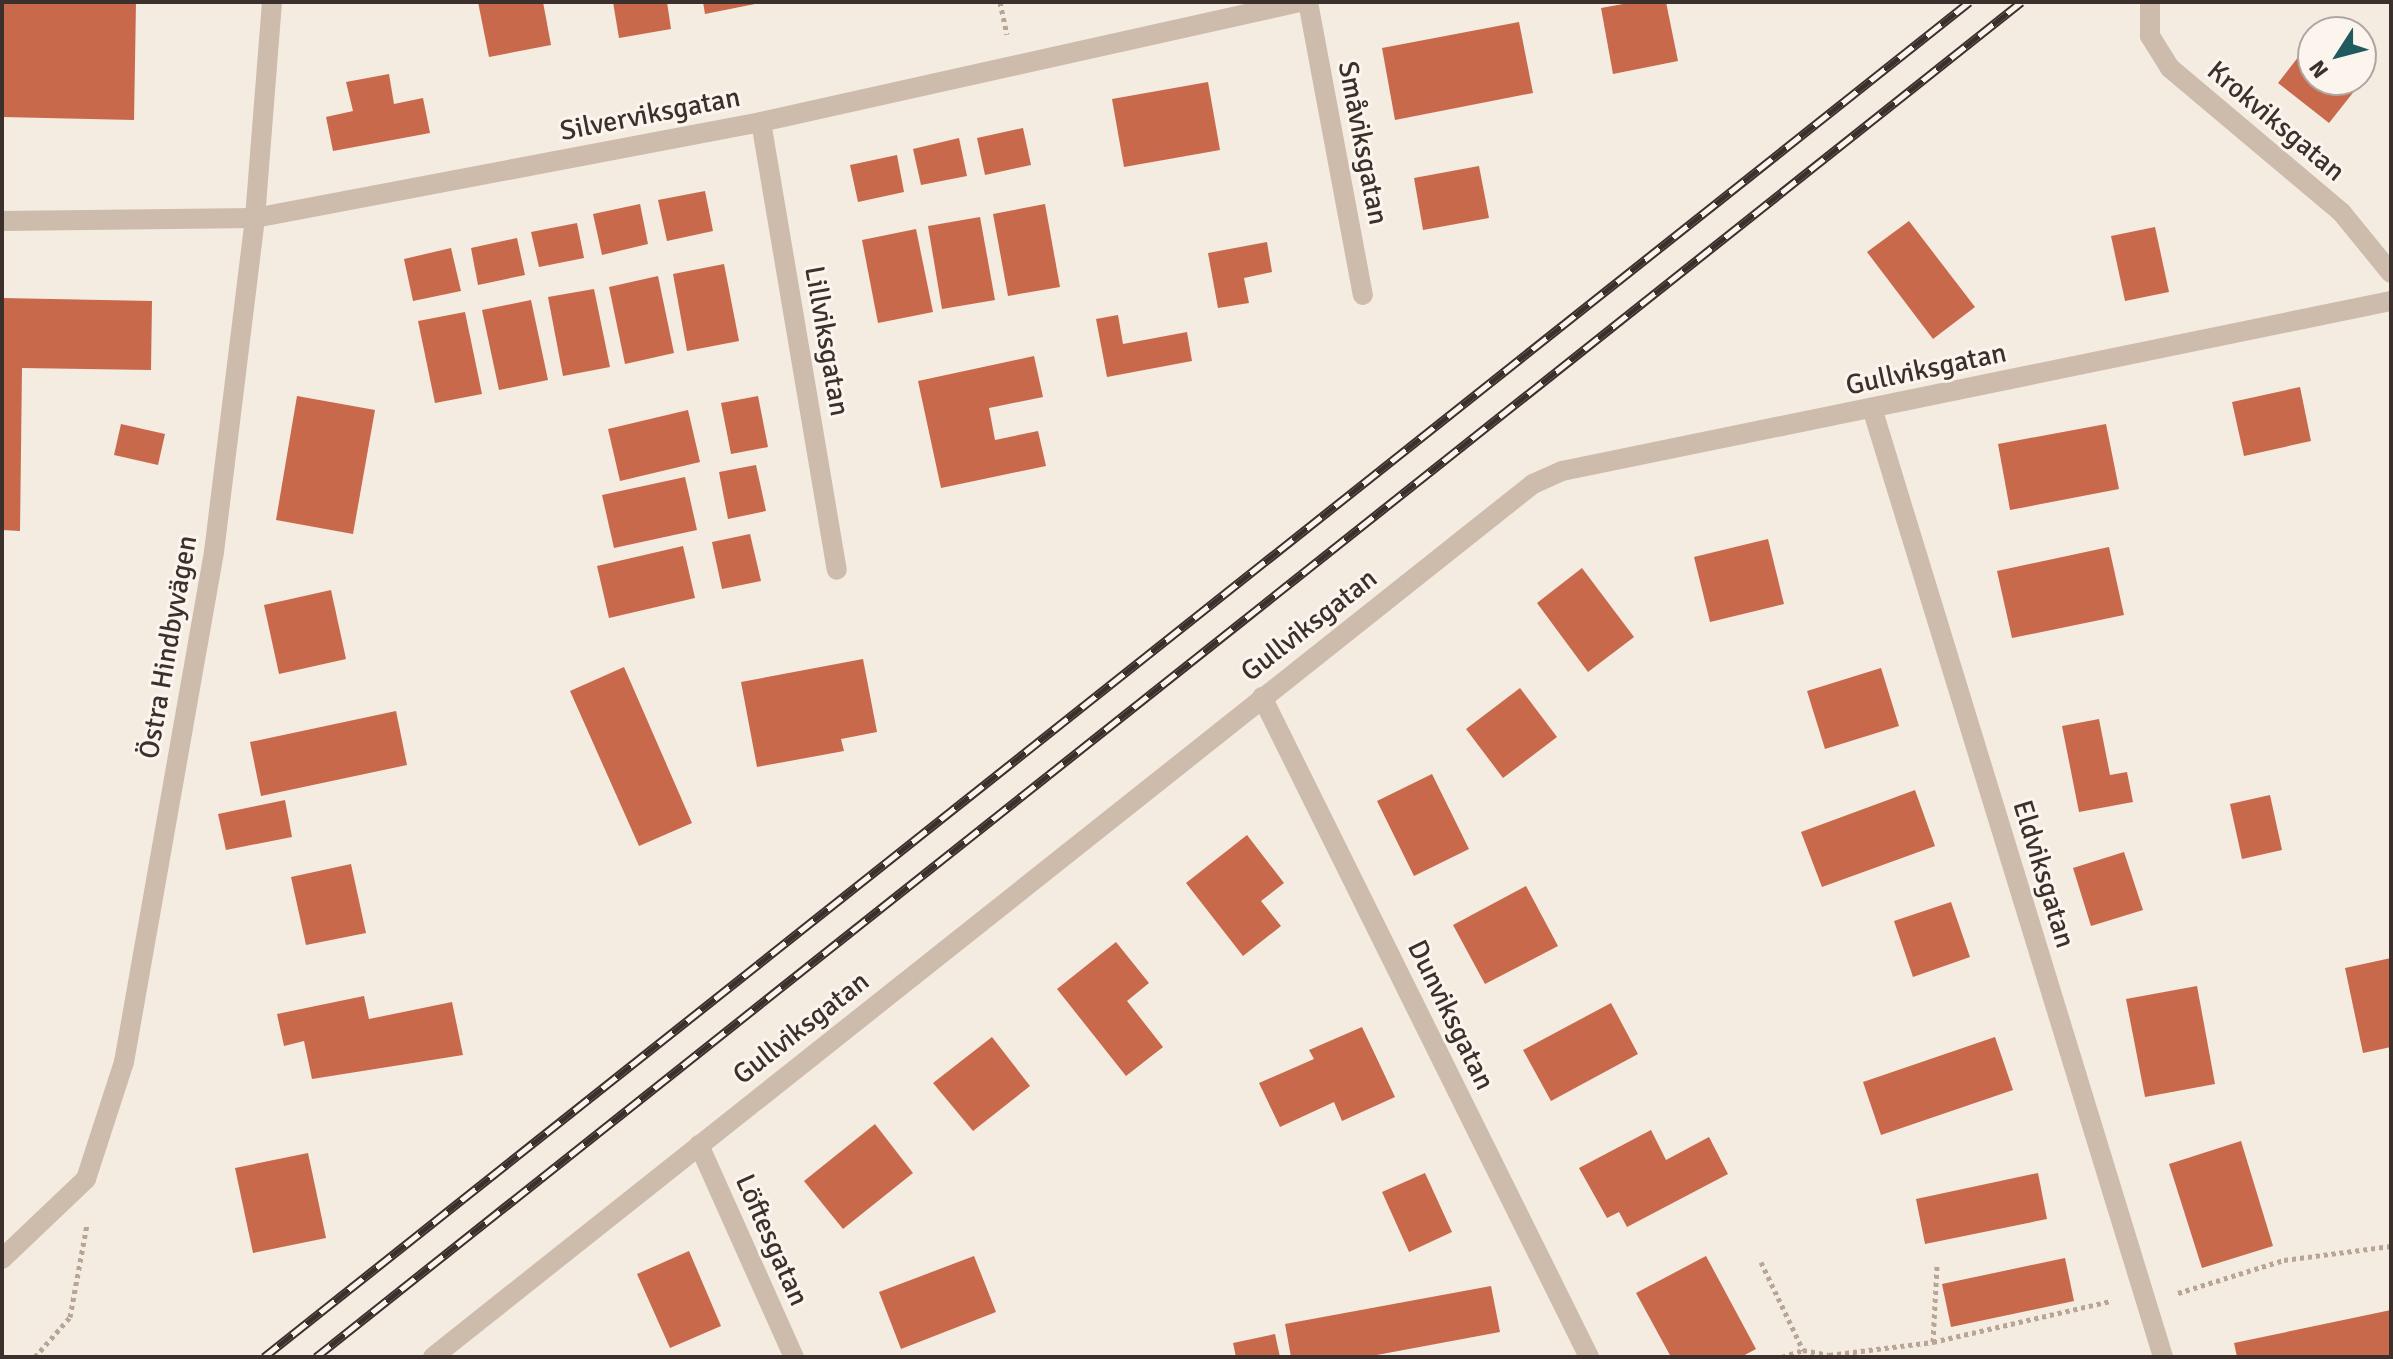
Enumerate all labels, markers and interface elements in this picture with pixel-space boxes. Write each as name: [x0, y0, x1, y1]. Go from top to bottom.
north arrow: [2297, 16, 2377, 96]
street label: Krokviksgatan: [2200, 54, 2352, 188]
text: N: [2303, 55, 2334, 83]
street label: Småviksgatan: [1331, 58, 1395, 228]
street label: Silverviksgatan: [557, 80, 743, 148]
street label: Lillviksgatan: [797, 263, 857, 419]
street label: Gullviksgatan: [1843, 336, 2009, 402]
street label: Östra Hindbyvägen: [132, 533, 204, 761]
street label: Gullviksgatan: [1234, 561, 1384, 689]
street label: Eldviksgatan: [2006, 796, 2082, 952]
street label: Dunviksgatan: [1400, 935, 1502, 1095]
street label: Gullviksgatan: [726, 964, 876, 1092]
street label: Löftesgatan: [728, 1169, 816, 1311]

